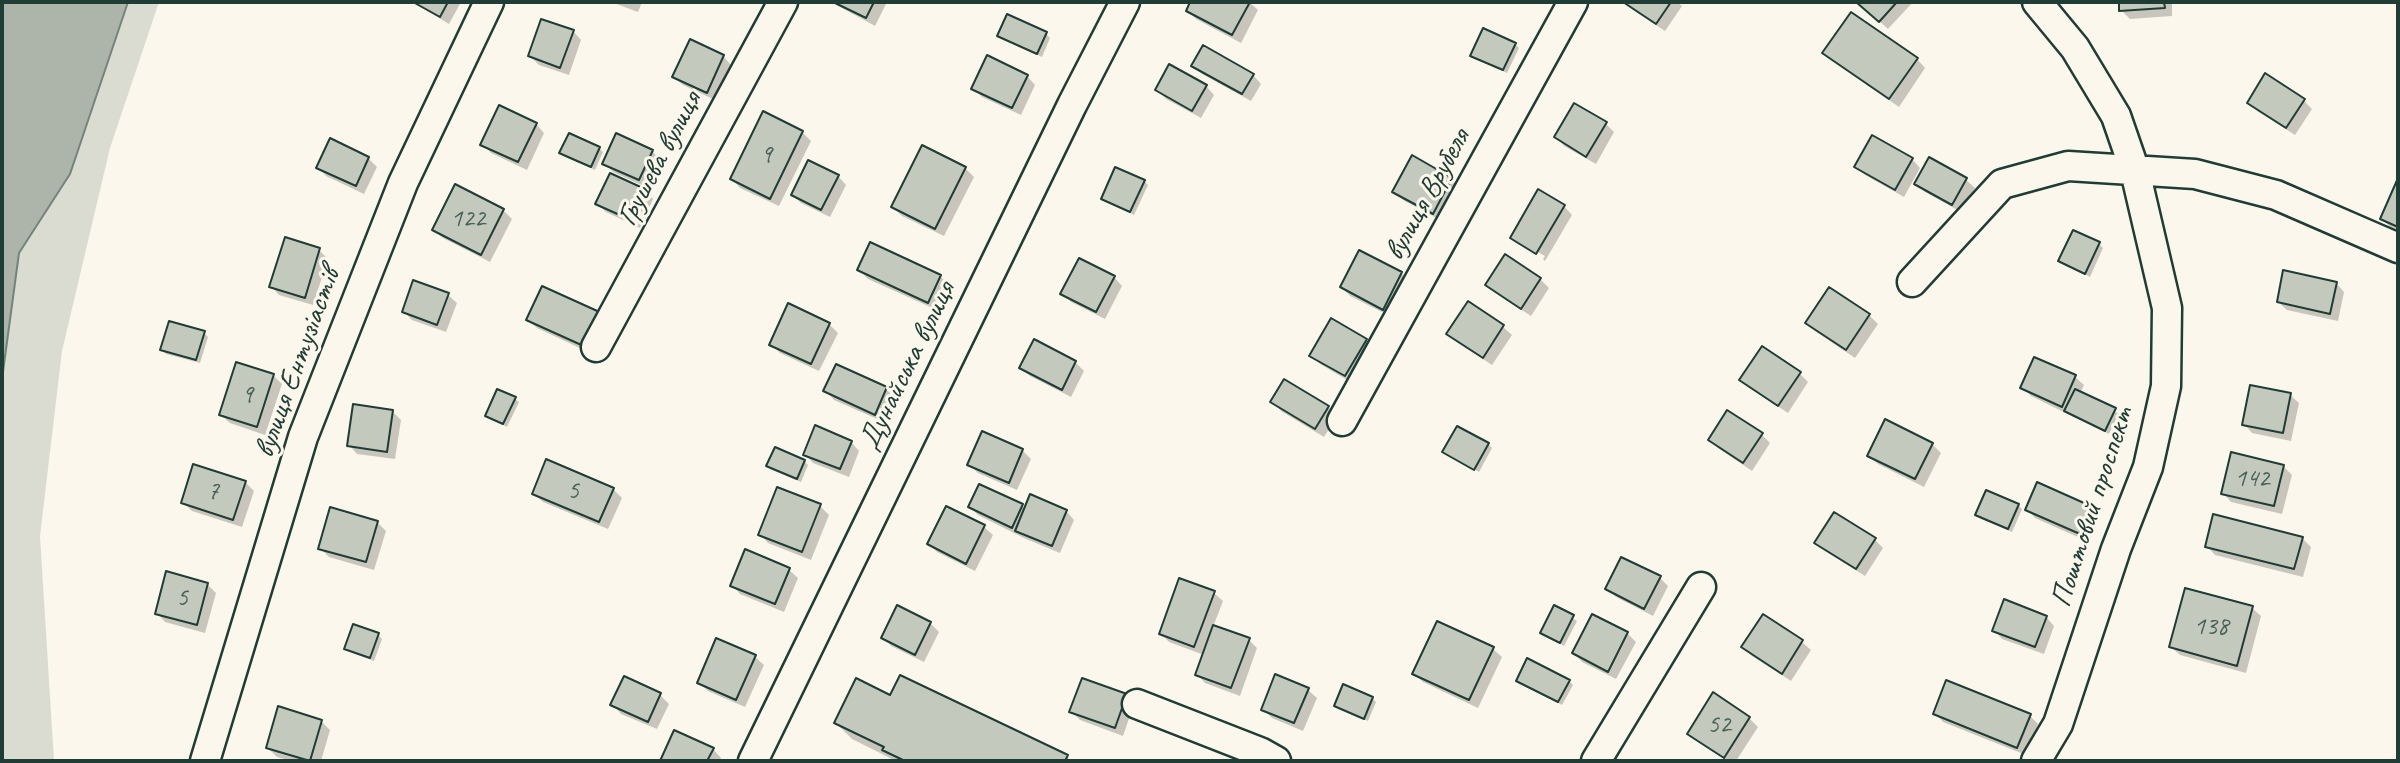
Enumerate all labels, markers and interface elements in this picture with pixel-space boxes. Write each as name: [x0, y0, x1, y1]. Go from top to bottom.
street label: Грушева вулиця: [610, 86, 710, 232]
street label: вулиця Врубеля: [1377, 123, 1479, 267]
house number: 9: [760, 139, 772, 171]
house number: 122: [450, 203, 486, 235]
street label: вулиця Ентузіастів: [247, 263, 349, 463]
street label: Дунайська вулиця: [852, 276, 964, 456]
house number: 9: [241, 379, 253, 411]
street label: Поштовий проспект: [2044, 402, 2142, 612]
house number: 142: [2234, 463, 2270, 495]
house number: 5: [567, 475, 579, 507]
house number: 7: [207, 476, 219, 508]
house number: 5: [176, 582, 188, 614]
house number: 138: [2193, 611, 2229, 643]
house number: 52: [1707, 709, 1731, 741]

